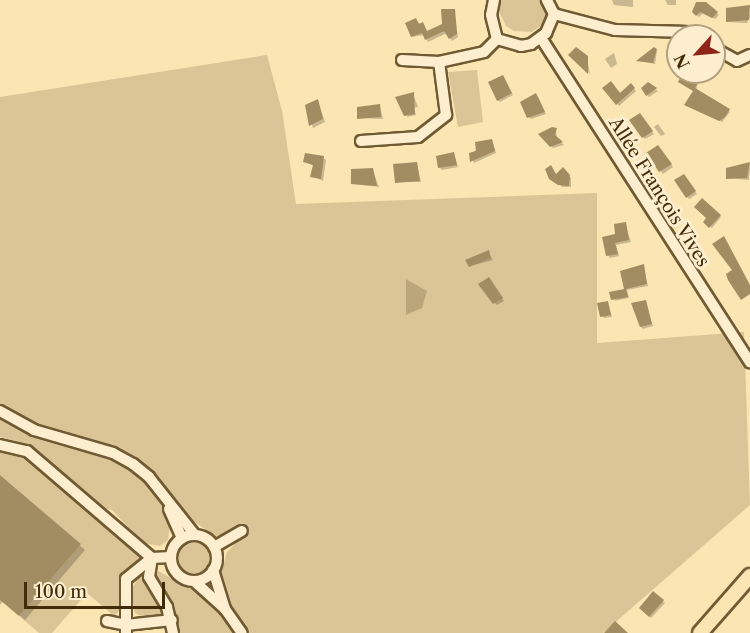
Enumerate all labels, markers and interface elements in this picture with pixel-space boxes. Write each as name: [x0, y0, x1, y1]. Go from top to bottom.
north arrow: [666, 24, 726, 84]
text: N: [670, 51, 694, 72]
street label: Allée François Vives: [604, 113, 714, 271]
scale bar: [27, 570, 168, 608]
text: 100 m: [35, 581, 87, 603]

